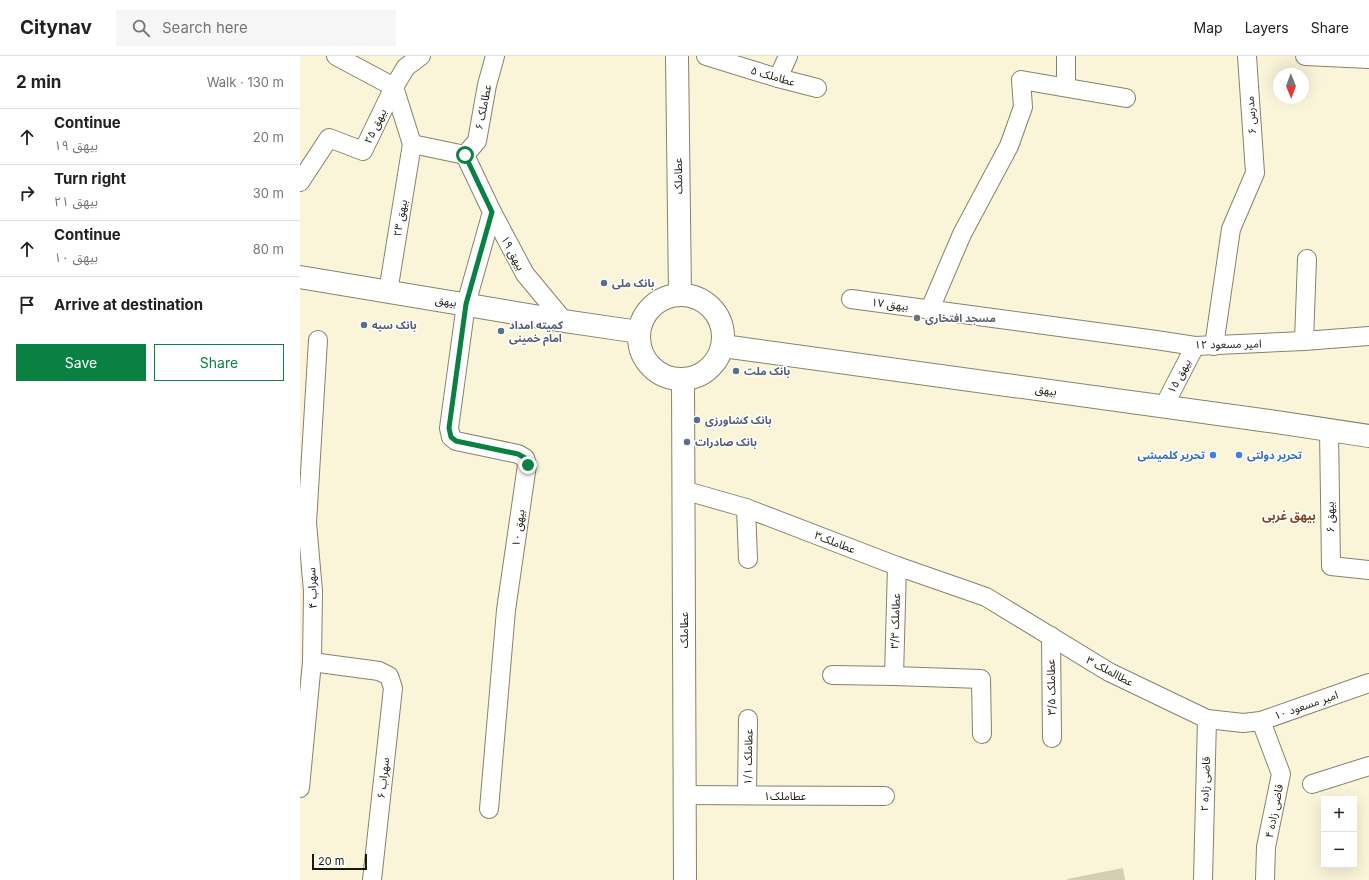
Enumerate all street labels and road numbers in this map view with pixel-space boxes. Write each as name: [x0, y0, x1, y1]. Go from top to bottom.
street label: عطاملک ۵: [749, 63, 797, 89]
street label: عطاملک ۶: [472, 83, 494, 131]
street label: مدرس ۶: [1243, 95, 1259, 134]
street label: بیهق ۲۵: [361, 106, 390, 146]
street label: عطاملک: [671, 157, 685, 194]
street label: بیهق ۲۳: [390, 198, 410, 238]
street label: بیهق ۱۹: [498, 233, 528, 273]
street label: بیهق: [434, 292, 458, 310]
street label: بیهق ۱۷: [871, 295, 909, 313]
street label: امیر مسعود ۱۲: [1194, 336, 1262, 352]
street label: بیهق ۱۵: [1164, 356, 1194, 396]
street label: بیهق: [1034, 382, 1058, 398]
street label: بیهق ۶: [1323, 501, 1337, 533]
street label: بیهق ۱۰: [508, 509, 528, 547]
street label: عطاملک۳: [813, 528, 858, 556]
street label: سهراب ۴: [304, 567, 320, 609]
street label: عطاملک ۳/۳: [887, 592, 903, 649]
street label: عطاملک: [677, 611, 691, 648]
street label: عطاالملک ۳: [1084, 653, 1137, 690]
street label: عطاملک ۳/۵: [1044, 658, 1058, 715]
street label: امیر مسعود ۱۰: [1272, 687, 1340, 723]
street label: عطاملک ۱/۱: [741, 728, 755, 785]
street label: سهراب ۶: [374, 756, 392, 799]
street label: قاضی زاده ۲: [1197, 756, 1213, 812]
street label: قاضی زاده ۴: [1262, 783, 1286, 839]
street label: عطاملک۱: [764, 789, 807, 803]

